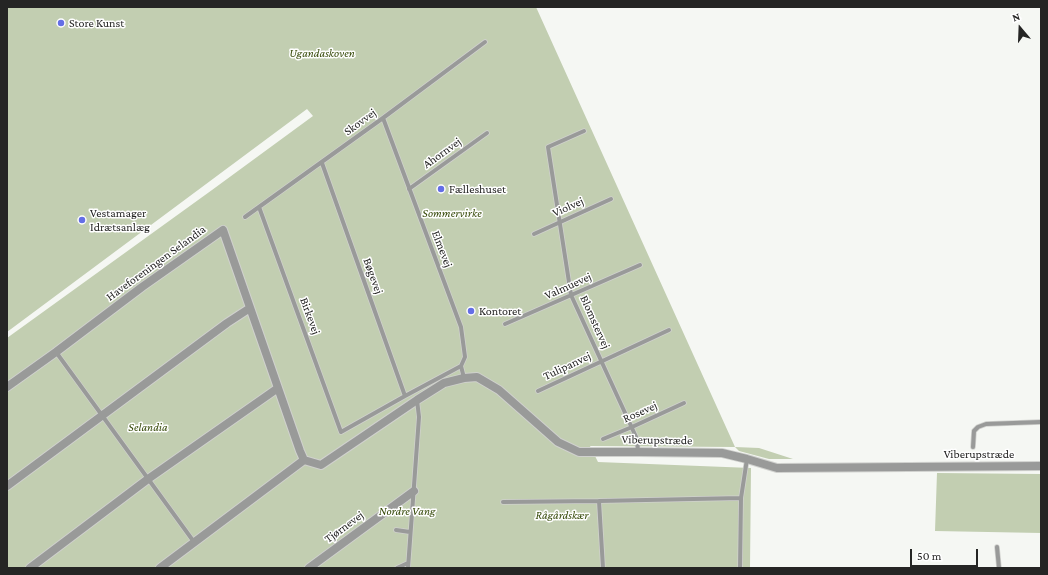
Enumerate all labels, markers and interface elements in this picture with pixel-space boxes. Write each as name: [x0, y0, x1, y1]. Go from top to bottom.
north arrow: [1000, 8, 1040, 48]
text: N: [1011, 10, 1022, 24]
place label: Store Kunst: [69, 16, 124, 30]
marker: Store Kunst: [56, 18, 66, 28]
park label: Ugandaskoven: [289, 46, 355, 60]
street label: Skovvej: [341, 105, 379, 139]
street label: Ahornvej: [420, 134, 464, 172]
place label: Fælleshuset: [449, 182, 506, 196]
marker: Fælleshuset: [436, 184, 446, 194]
street label: Violvej: [550, 194, 586, 220]
place label: Vestamager Idrætsanlæg: [90, 206, 150, 234]
park label: Sommervirke: [422, 206, 482, 220]
marker: Vestamager Idrætsanlæg: [77, 215, 87, 225]
street label: Haveforeningen Selandia: [103, 222, 209, 304]
street label: Elmevej: [428, 229, 456, 269]
street label: Bøgevej: [360, 256, 386, 296]
street label: Valmuevej: [542, 269, 594, 303]
street label: Blomstervej: [577, 293, 613, 351]
street label: Birkevej: [297, 295, 323, 337]
place label: Kontoret: [479, 304, 521, 318]
marker: Kontoret: [466, 306, 476, 316]
street label: Tulipanvej: [541, 349, 593, 383]
street label: Rosevej: [621, 398, 659, 426]
park label: Selandia: [128, 420, 168, 434]
street label: Viberupstræde: [622, 432, 692, 448]
street label: Viberupstræde: [944, 447, 1014, 461]
park label: Nordre Vang: [379, 504, 435, 518]
street label: Tjørnevej: [322, 508, 366, 546]
park label: Rågårdskær: [536, 508, 588, 522]
scale bar: [912, 541, 980, 567]
text: 50 m: [917, 549, 941, 563]

